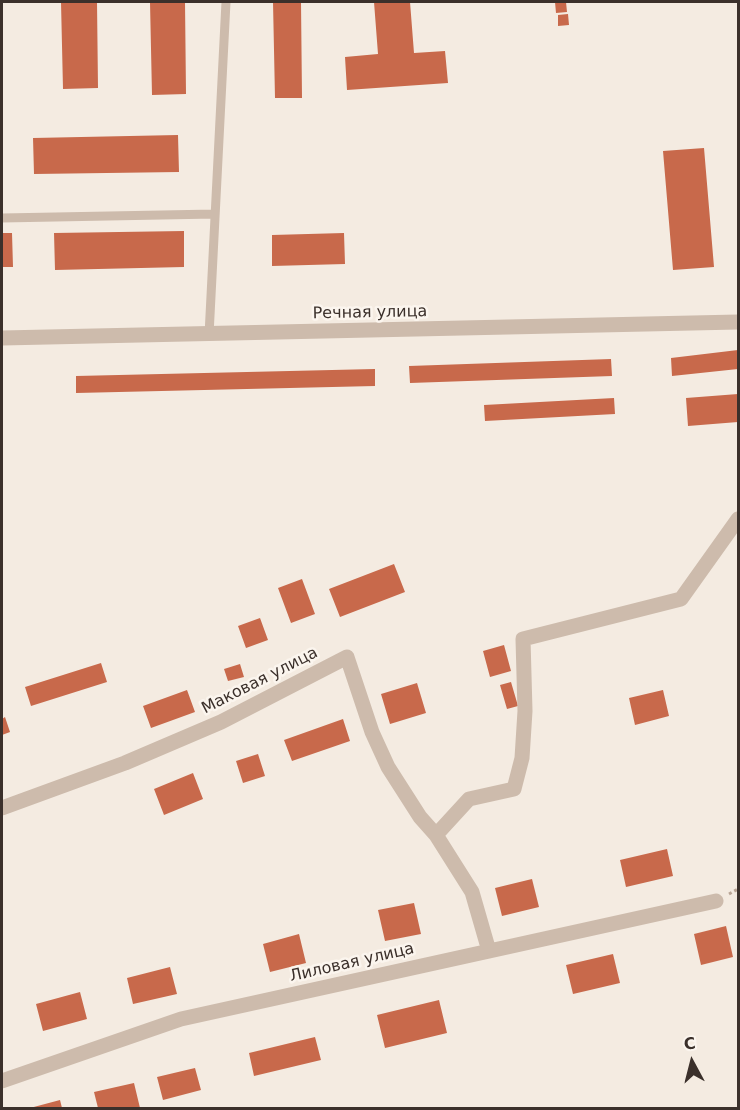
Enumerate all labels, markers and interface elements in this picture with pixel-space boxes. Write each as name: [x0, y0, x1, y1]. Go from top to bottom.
street label: Речная улица: [312, 302, 428, 324]
street label: Маковая улица: [199, 643, 321, 719]
street label: Лиловая улица: [288, 939, 416, 987]
north arrow: [662, 1032, 722, 1092]
text: С: [683, 1033, 697, 1054]

